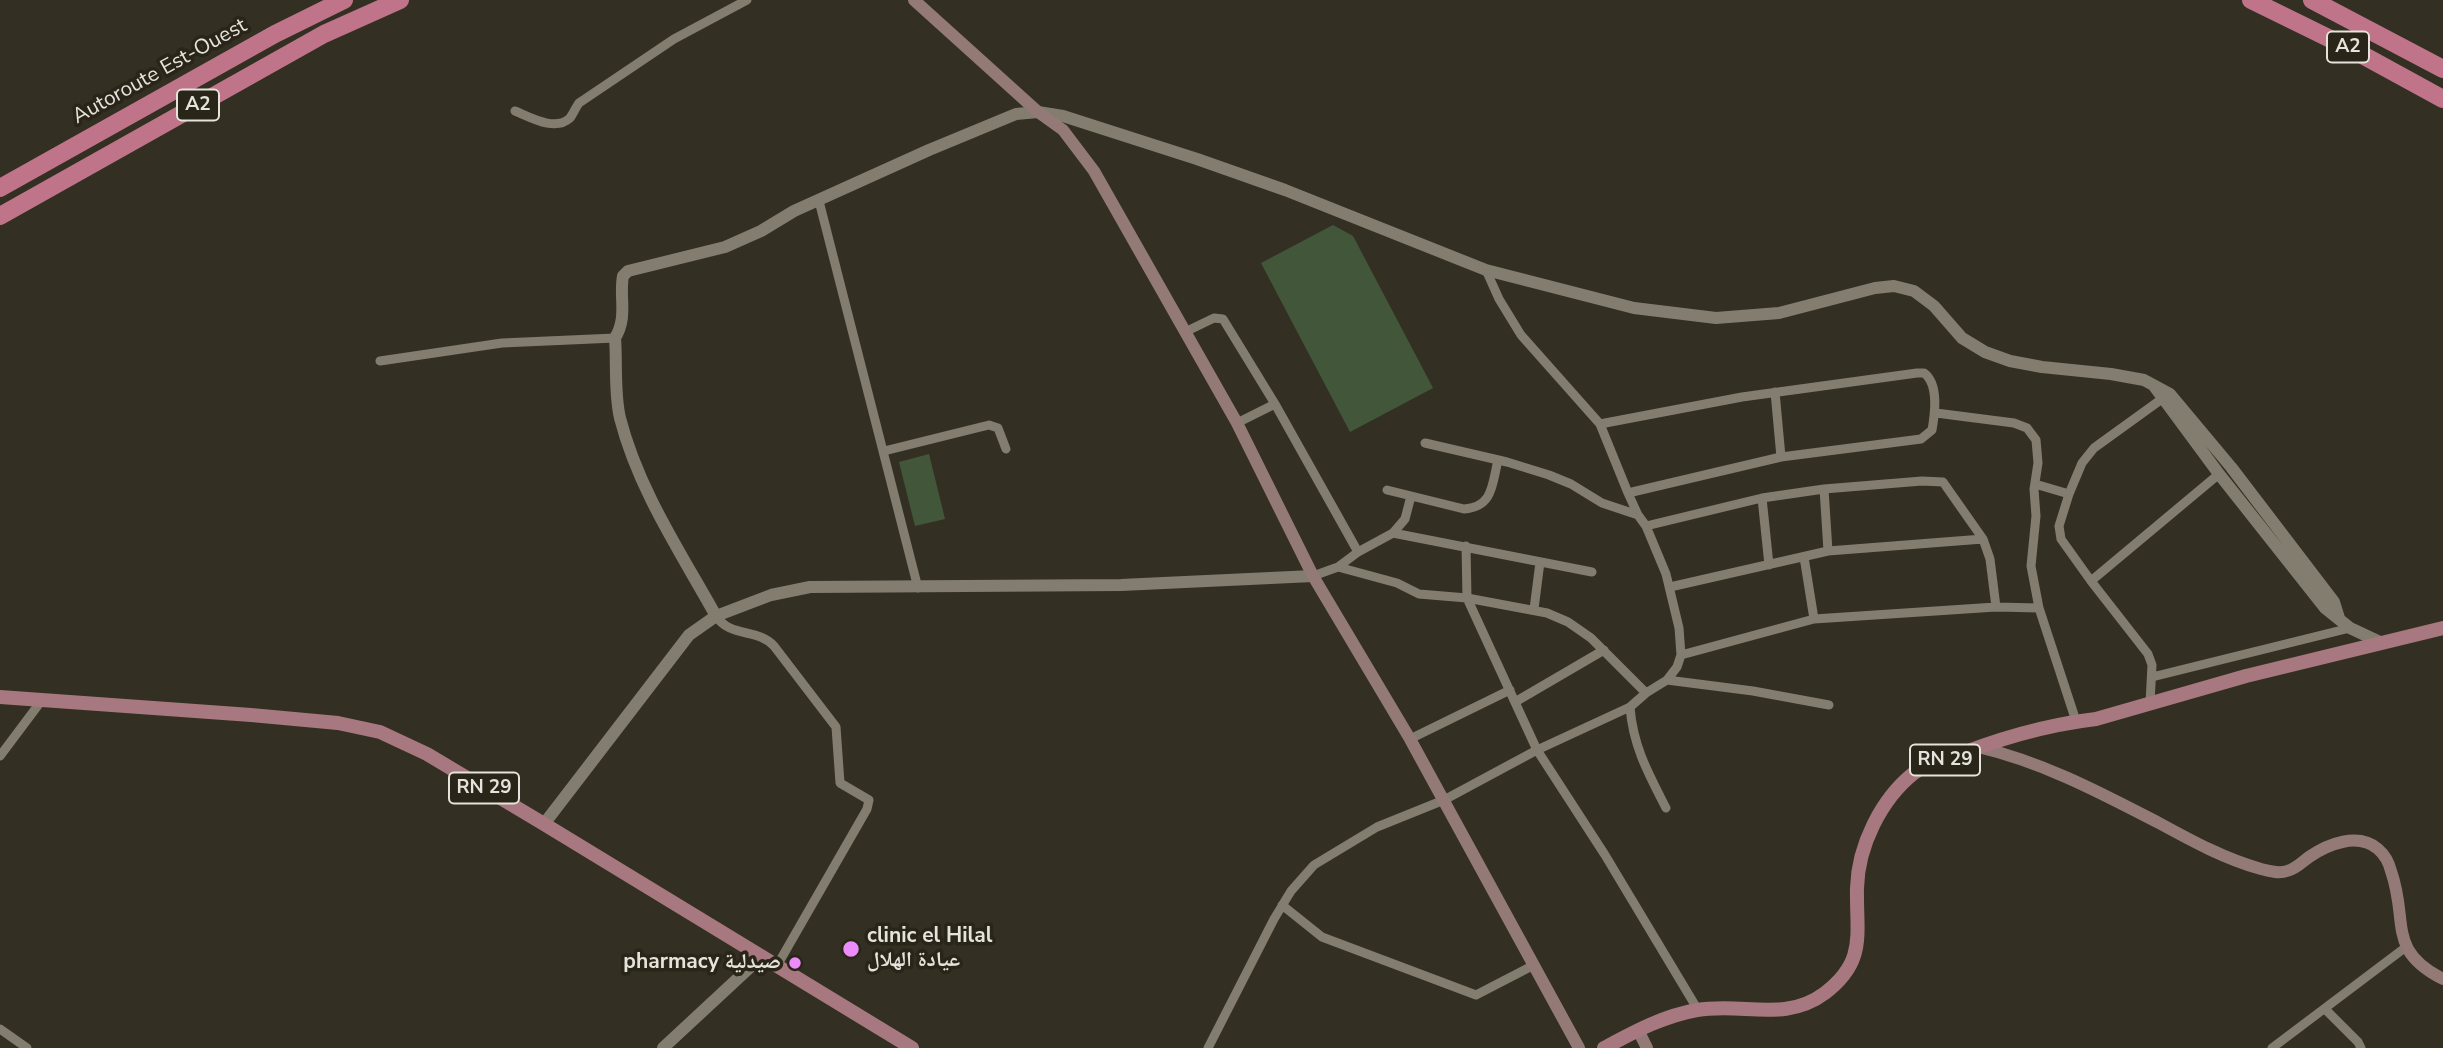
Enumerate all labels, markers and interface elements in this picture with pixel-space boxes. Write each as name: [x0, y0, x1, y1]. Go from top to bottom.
street label: Autoroute Est-Ouest: [69, 14, 251, 130]
road number: A2: [2327, 32, 2369, 62]
road number: A2: [177, 90, 219, 120]
road number: RN 29: [1910, 744, 1980, 776]
road number: RN 29: [449, 772, 519, 804]
place label: clinic el Hilal عيادة الهلال: [867, 924, 992, 974]
marker: clinic el Hilal عيادة الهلال: [841, 939, 861, 959]
place label: pharmacy صيدلية: [623, 950, 781, 976]
marker: pharmacy صيدلية: [787, 955, 803, 971]

